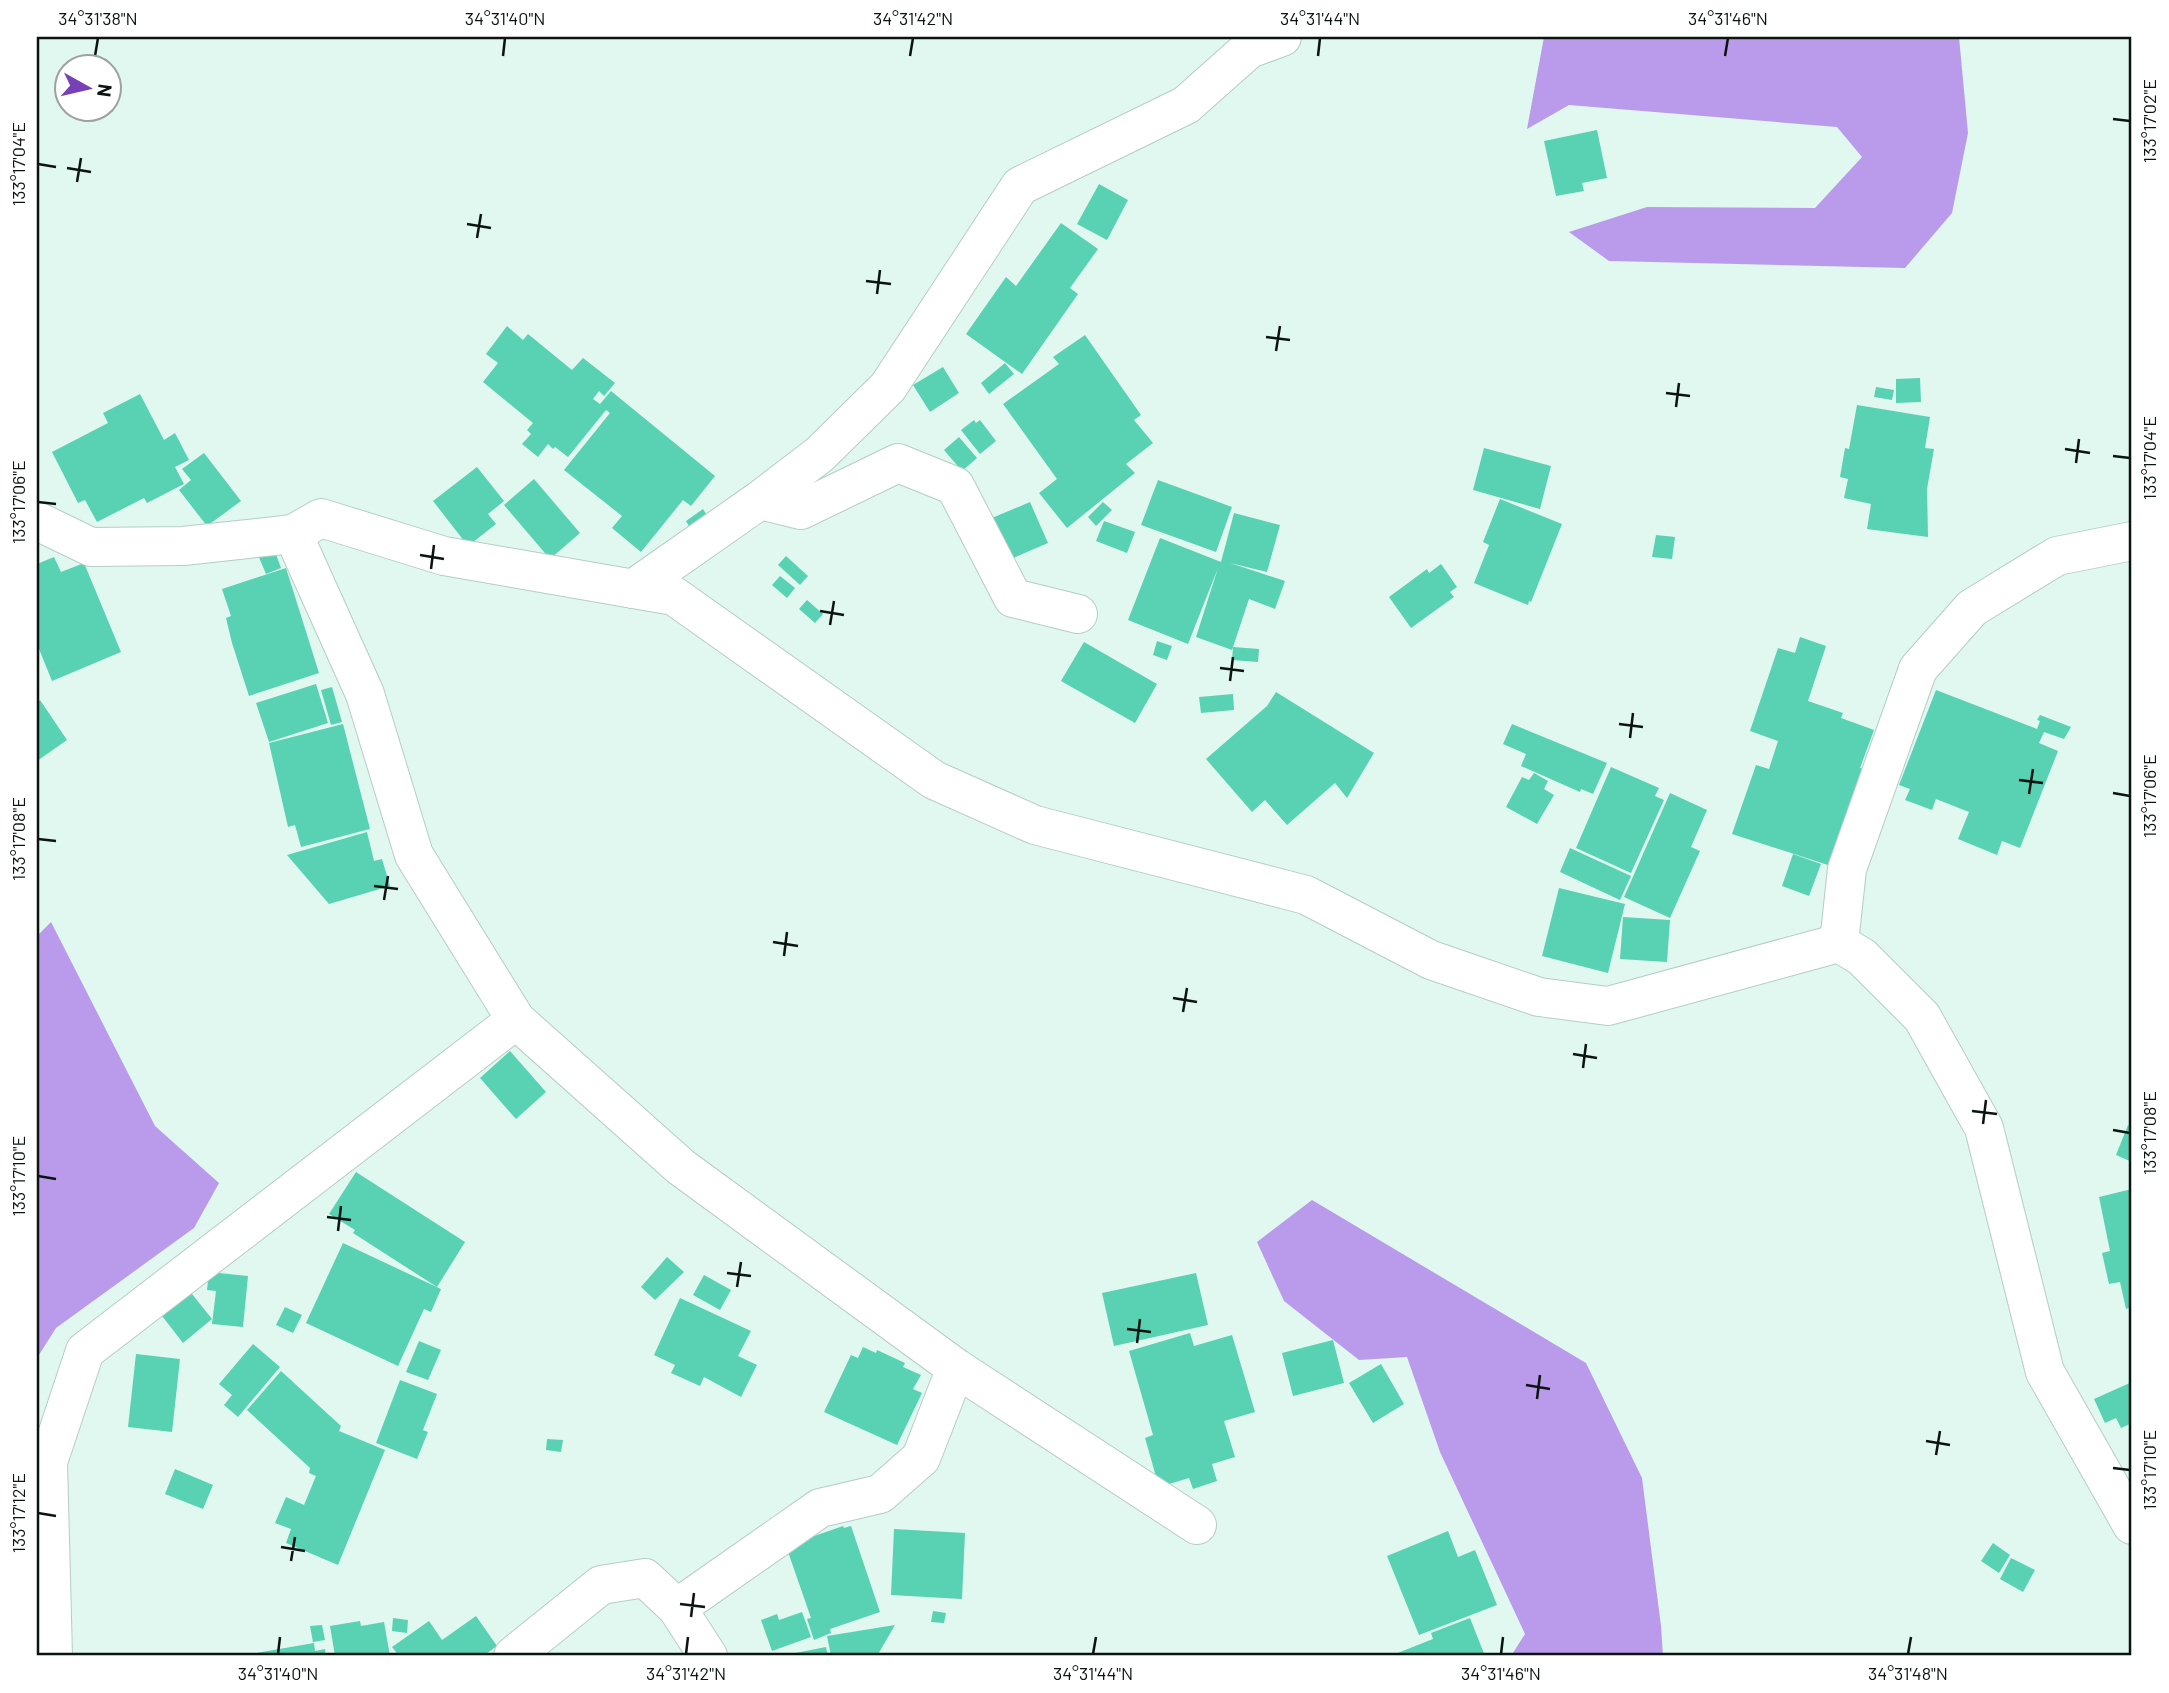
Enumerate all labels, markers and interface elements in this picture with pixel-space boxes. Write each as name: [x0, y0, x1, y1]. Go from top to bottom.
text: 34°31'38"N: [58, 7, 138, 29]
text: 34°31'40"N: [465, 7, 545, 29]
text: 34°31'42"N: [873, 7, 953, 29]
text: 34°31'44"N: [1280, 7, 1360, 29]
text: 34°31'46"N: [1688, 7, 1768, 29]
north arrow: [52, 52, 122, 122]
text: 133°17'02"E: [2138, 79, 2160, 163]
text: N: [93, 83, 118, 98]
text: 133°17'04"E: [7, 122, 29, 206]
text: 133°17'04"E: [2138, 416, 2160, 500]
text: 133°17'06"E: [7, 460, 29, 544]
text: 133°17'06"E: [2138, 754, 2160, 838]
text: 133°17'08"E: [7, 797, 29, 881]
text: 133°17'08"E: [2138, 1091, 2160, 1175]
text: 133°17'10"E: [7, 1136, 29, 1216]
text: 133°17'10"E: [2138, 1430, 2160, 1510]
text: 133°17'12"E: [7, 1473, 29, 1553]
text: 34°31'40"N: [238, 1662, 318, 1684]
text: 34°31'42"N: [646, 1662, 726, 1684]
text: 34°31'44"N: [1053, 1662, 1133, 1684]
text: 34°31'46"N: [1461, 1662, 1541, 1684]
text: 34°31'48"N: [1868, 1662, 1948, 1684]

